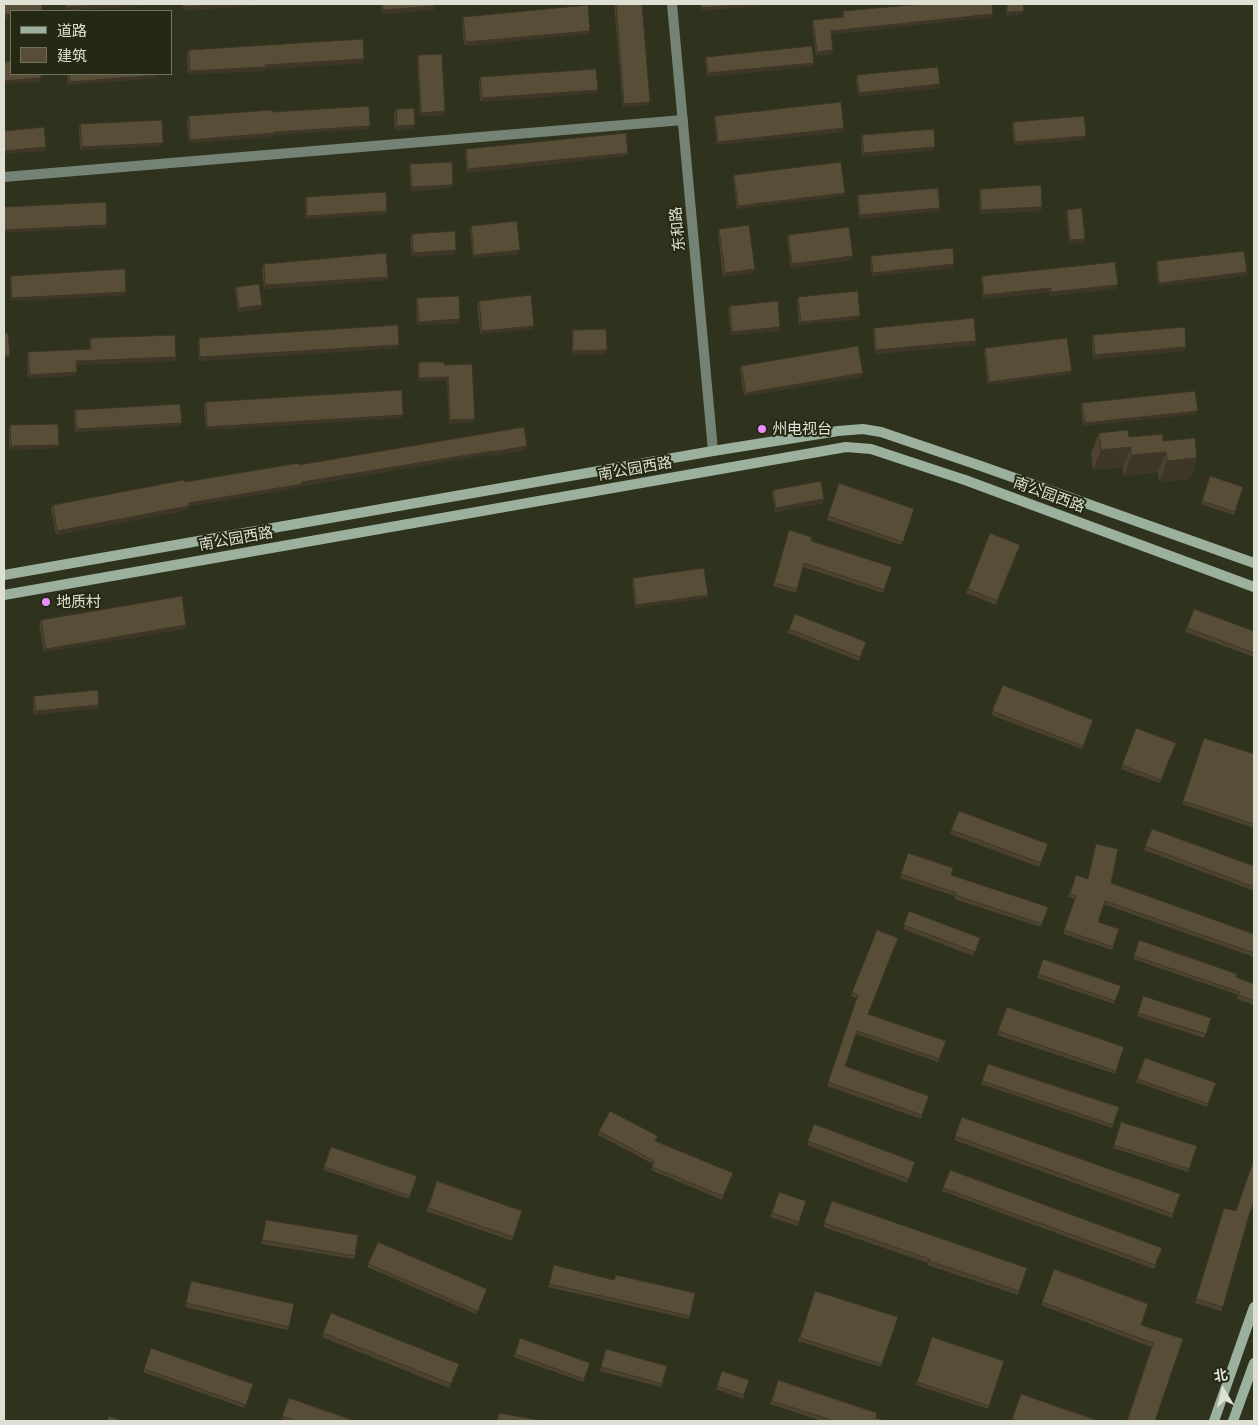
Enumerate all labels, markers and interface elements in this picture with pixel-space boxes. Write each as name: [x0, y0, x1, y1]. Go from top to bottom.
legend: [10, 10, 172, 75]
text: 道路: [57, 21, 87, 40]
text: 建筑: [57, 46, 87, 65]
street label: 东和路: [667, 206, 689, 252]
place label: 州电视台: [772, 420, 832, 438]
marker: 州电视台: [756, 423, 768, 435]
street label: 南公园西路: [597, 454, 673, 484]
street label: 南公园西路: [1011, 474, 1087, 516]
street label: 南公园西路: [198, 524, 274, 554]
place label: 地质村: [56, 593, 101, 611]
marker: 地质村: [40, 596, 52, 608]
north arrow: [1198, 1365, 1248, 1415]
text: 北: [1212, 1365, 1229, 1384]

